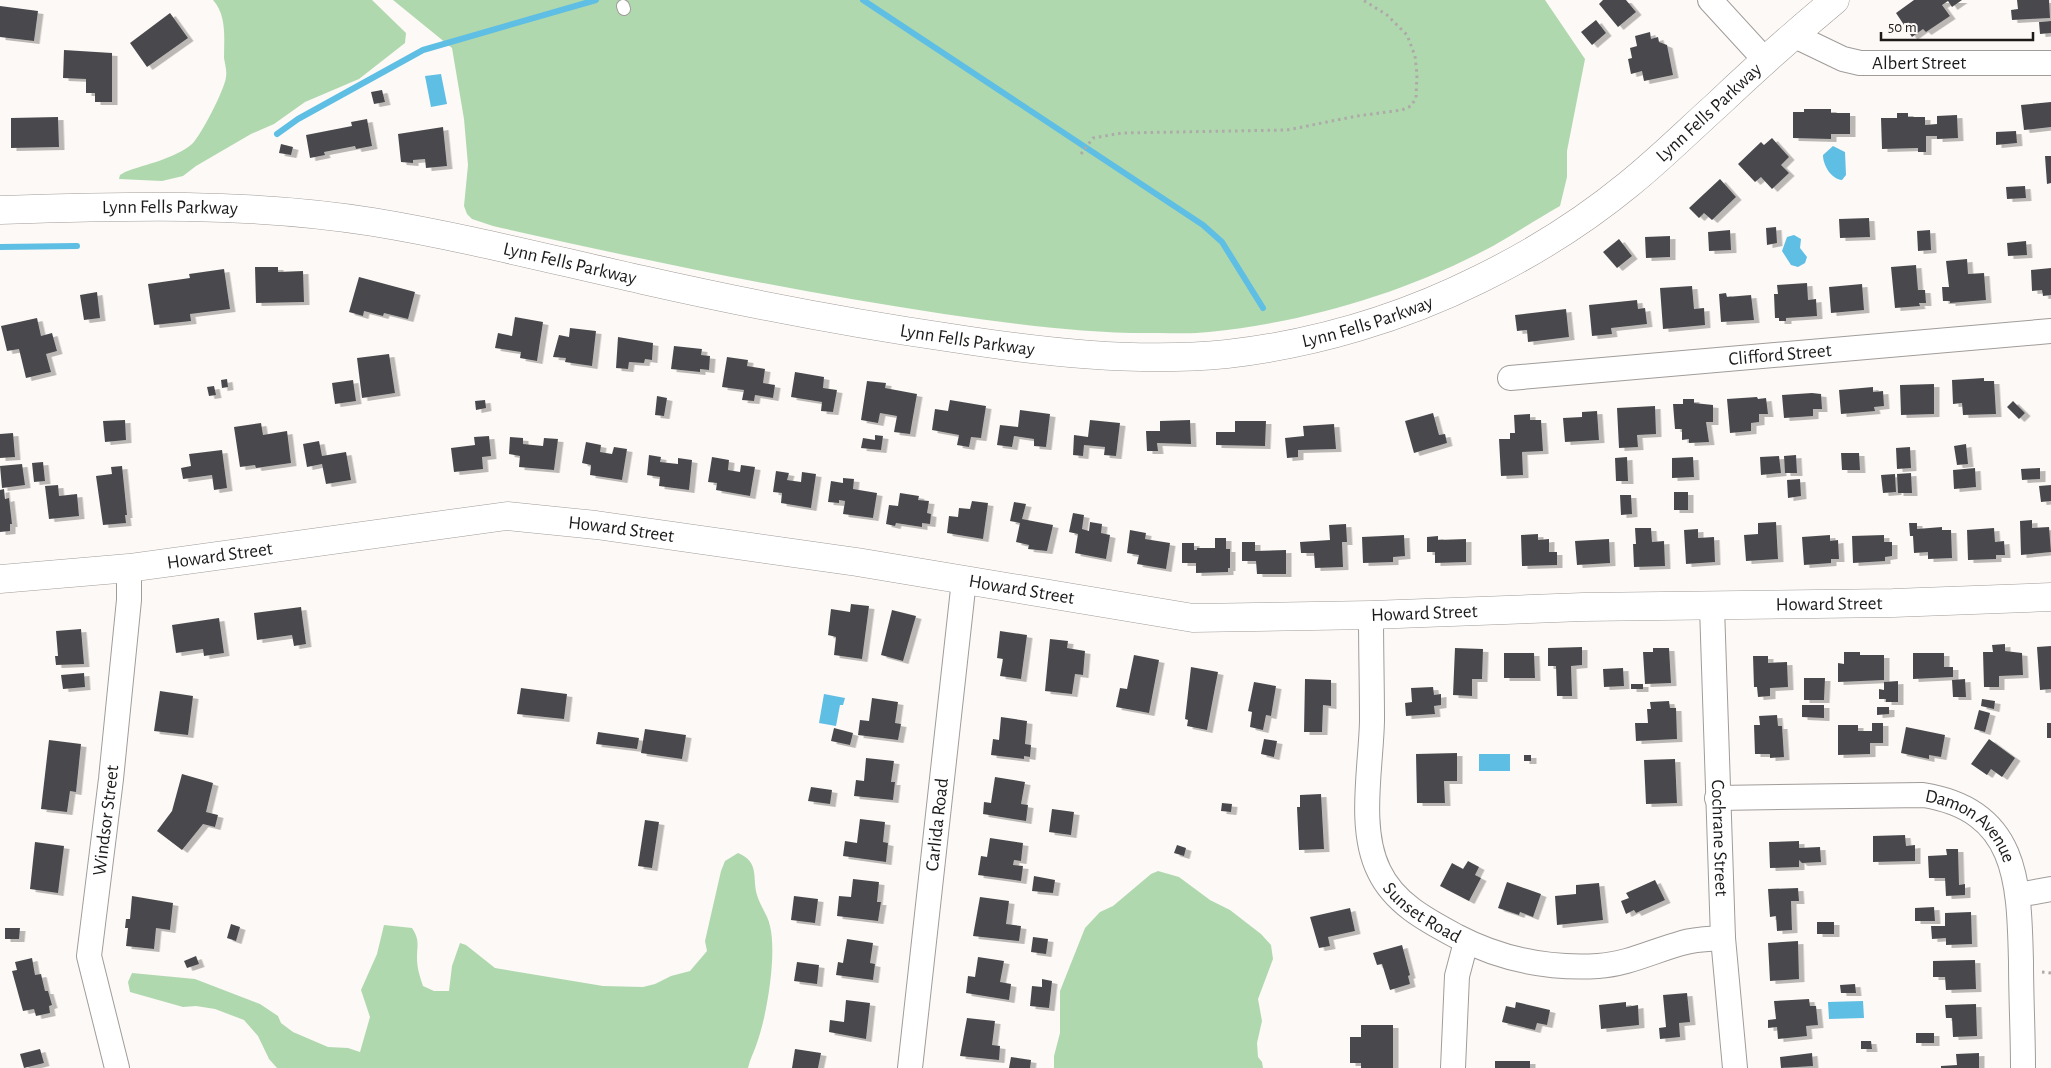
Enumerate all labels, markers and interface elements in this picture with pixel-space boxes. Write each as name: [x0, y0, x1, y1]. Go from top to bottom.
scale bar: [1881, 10, 2034, 42]
text: 50 m: [1888, 20, 1917, 35]
street label: Albert Street: [1872, 54, 1966, 73]
street label: Lynn Fells Parkway: [1652, 59, 1765, 166]
street label: Lynn Fells Parkway: [102, 197, 238, 218]
street label: Lynn Fells Parkway: [502, 239, 638, 288]
street label: Lynn Fells Parkway: [1300, 292, 1436, 351]
street label: Lynn Fells Parkway: [899, 321, 1036, 359]
street label: Clifford Street: [1728, 341, 1832, 368]
street label: Howard Street: [567, 513, 675, 545]
street label: Howard Street: [166, 539, 274, 572]
street label: Howard Street: [967, 571, 1076, 608]
street label: Howard Street: [1776, 594, 1883, 614]
street label: Howard Street: [1371, 601, 1478, 624]
street label: Windsor Street: [90, 764, 122, 877]
street label: Carlida Road: [922, 777, 952, 872]
street label: Cochrane Street: [1708, 779, 1731, 897]
street label: Damon Avenue: [1923, 786, 2019, 865]
street label: Sunset Road: [1379, 879, 1464, 946]

